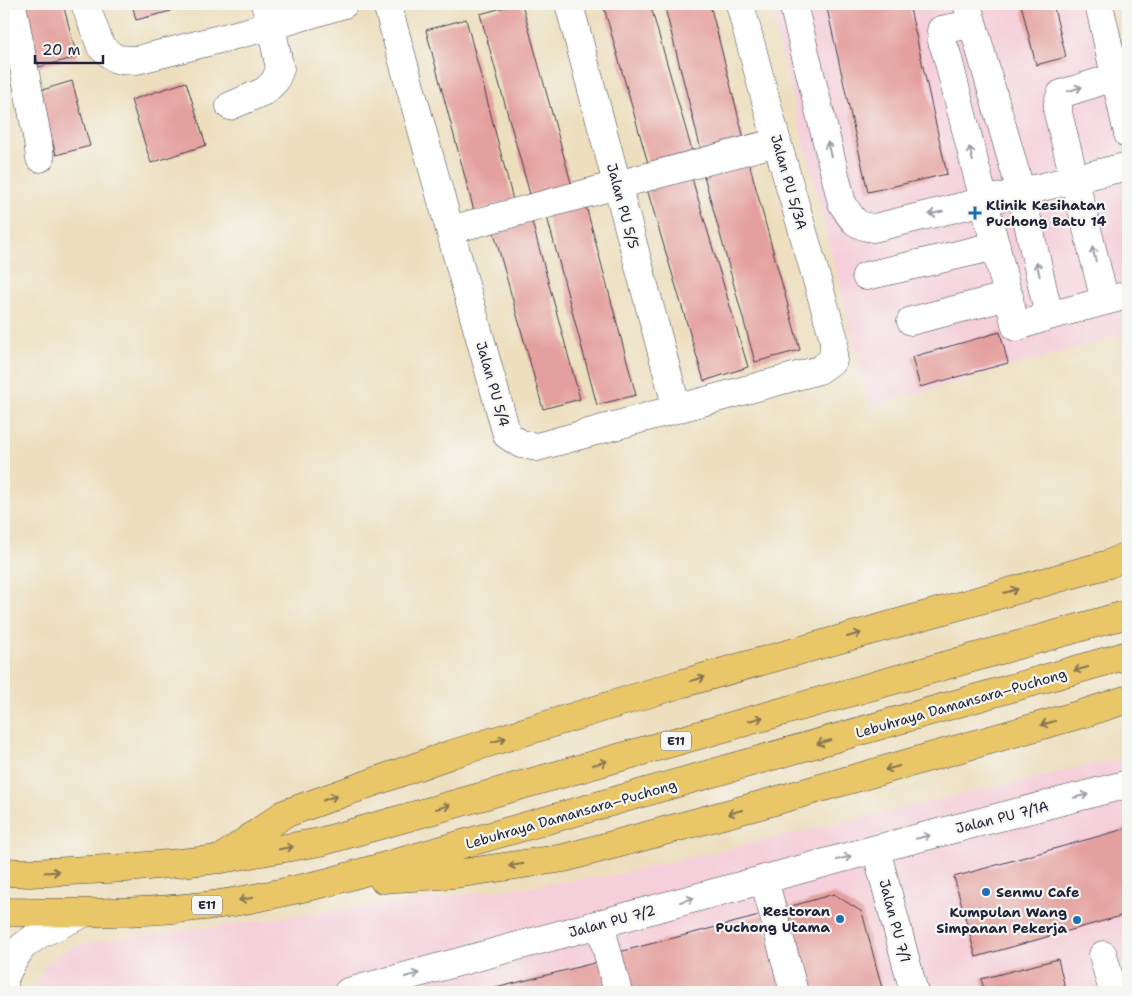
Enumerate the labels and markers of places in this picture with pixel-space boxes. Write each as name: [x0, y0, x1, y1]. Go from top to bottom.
place label: Klinik Kesihatan Puchong Batu 14: [986, 196, 1107, 230]
marker: Klinik Kesihatan Puchong Batu 14: [968, 206, 982, 220]
place label: Senmu Cafe: [996, 883, 1079, 901]
marker: Senmu Cafe: [980, 886, 992, 898]
place label: Restoran Puchong Utama: [716, 902, 830, 936]
place label: Kumpulan Wang Simpanan Pekerja: [936, 903, 1067, 937]
marker: Restoran Puchong Utama: [834, 913, 846, 925]
marker: Kumpulan Wang Simpanan Pekerja: [1071, 914, 1083, 926]

